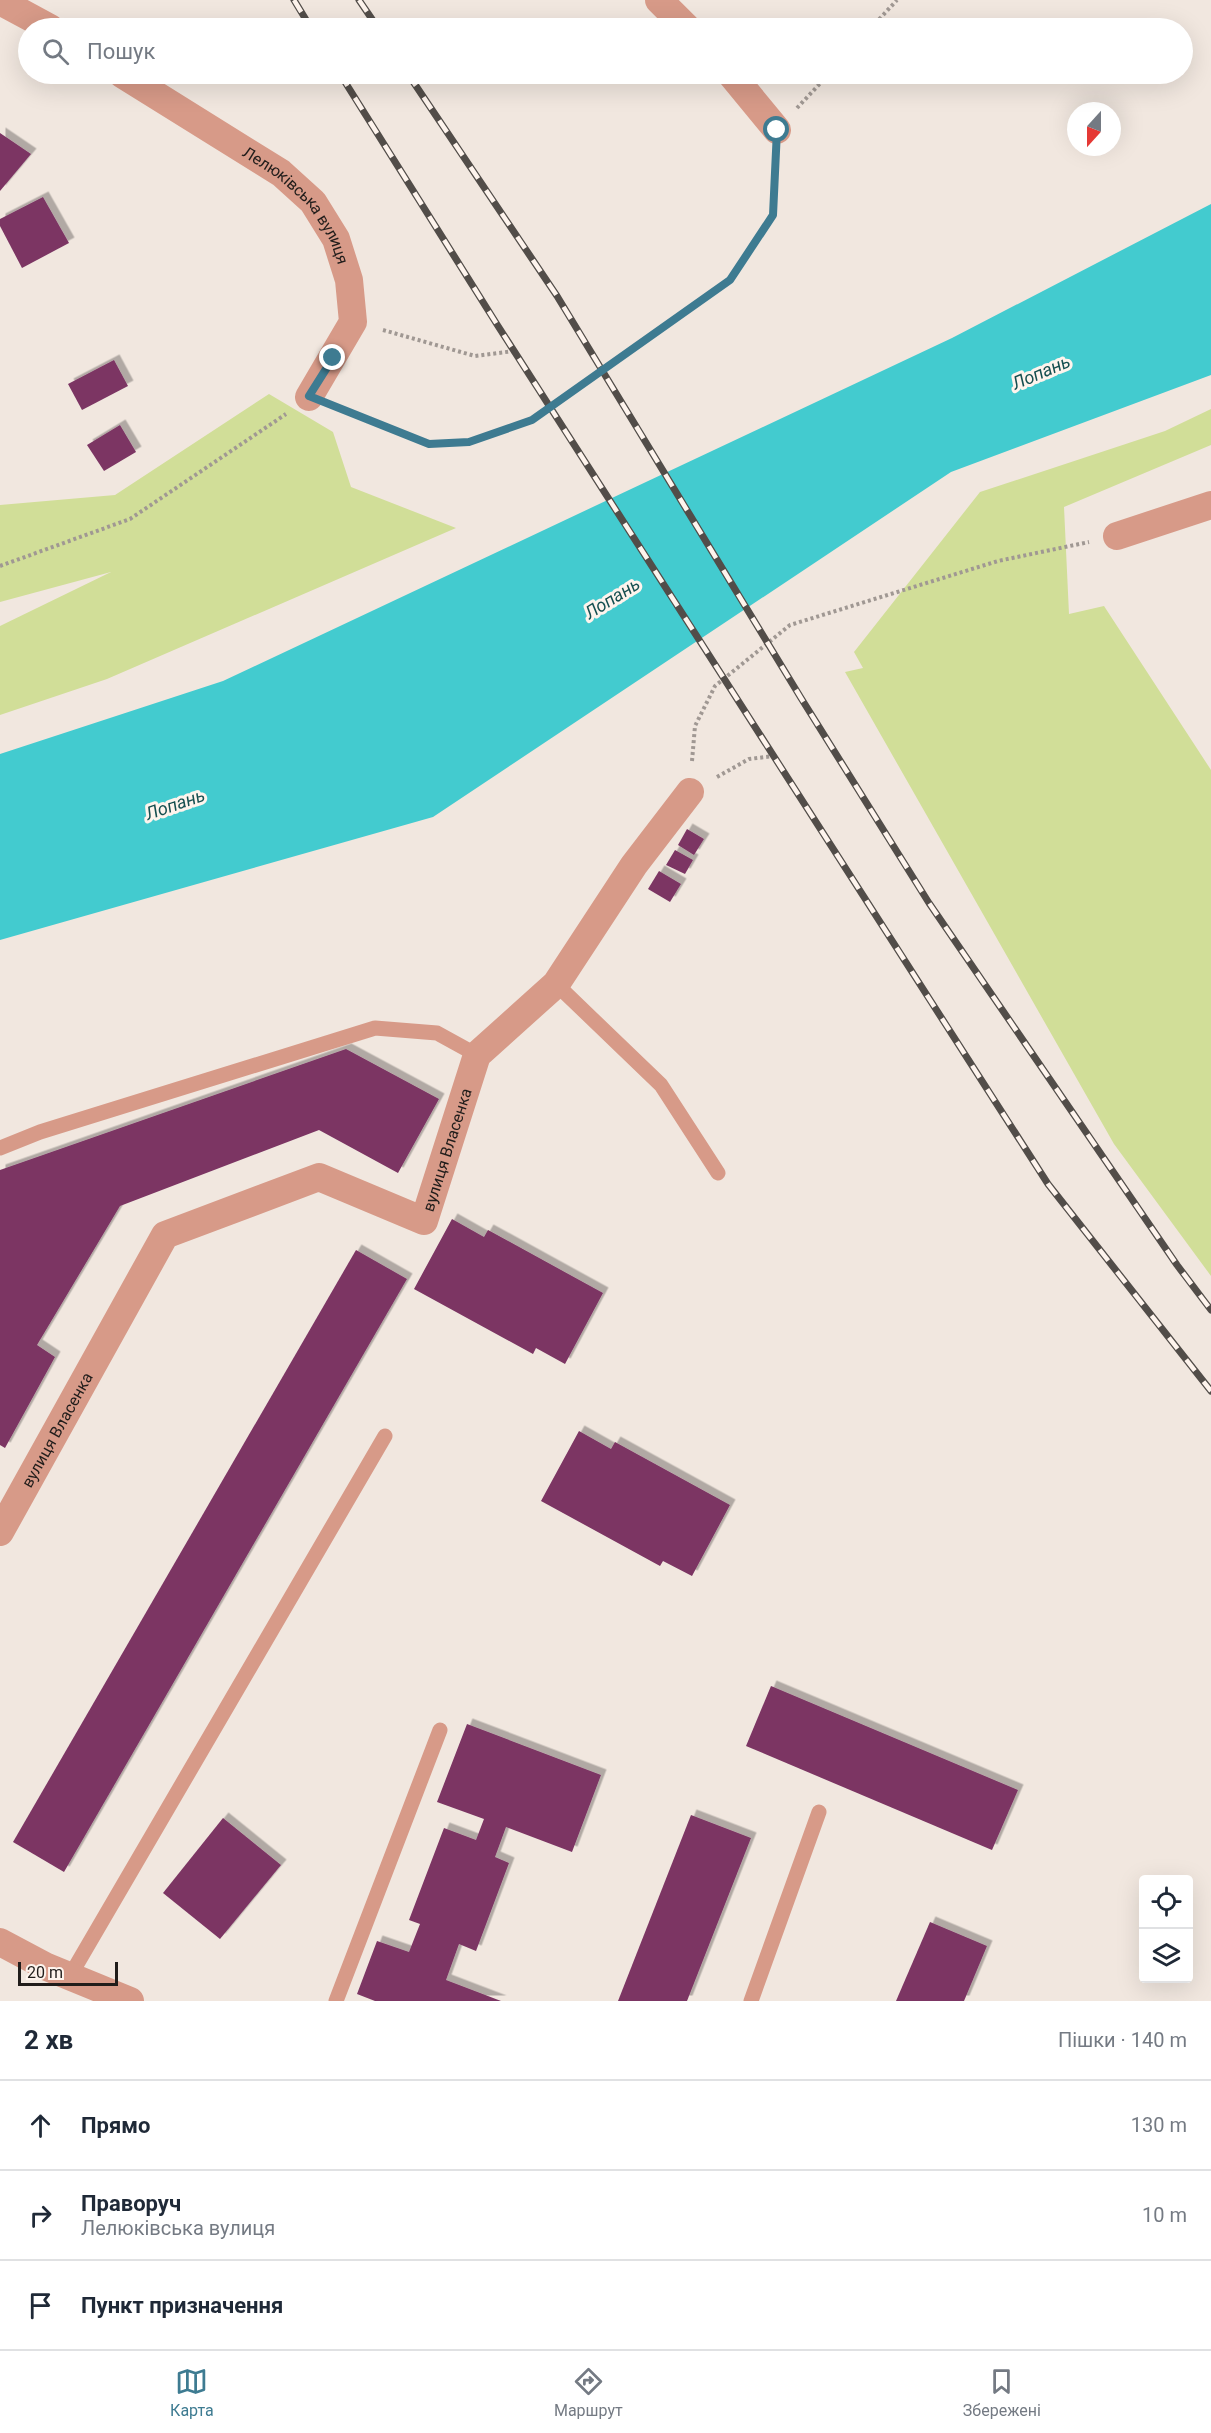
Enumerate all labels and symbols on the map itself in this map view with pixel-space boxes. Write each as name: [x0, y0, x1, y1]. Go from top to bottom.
north arrow: [1067, 102, 1121, 156]
route start: [763, 116, 789, 142]
street label: Лелюківська вулиця: [239, 142, 353, 266]
route end: [319, 344, 345, 370]
water label: Лопань: [1008, 350, 1073, 394]
water label: Лопань: [580, 573, 644, 624]
water label: Лопань: [142, 784, 207, 824]
street label: вулиця Власенка: [418, 1086, 475, 1214]
street label: вулиця Власенка: [17, 1369, 96, 1491]
scale bar: [18, 1959, 118, 1986]

